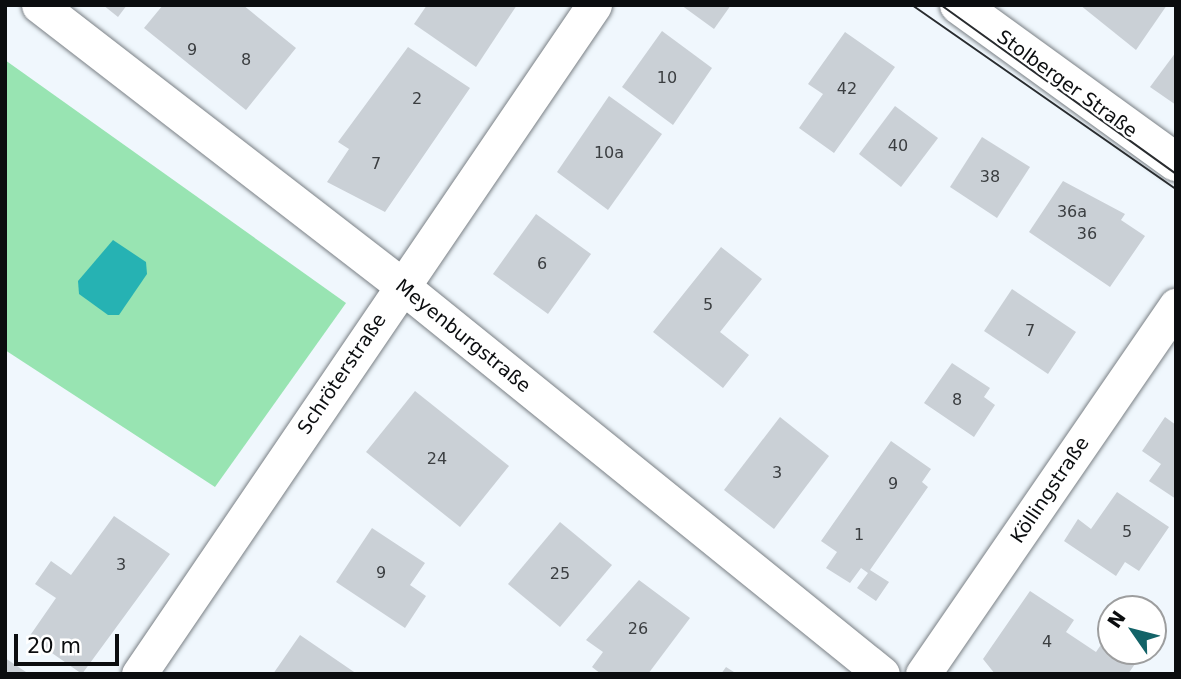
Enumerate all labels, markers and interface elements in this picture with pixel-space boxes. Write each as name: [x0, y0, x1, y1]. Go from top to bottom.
street label: Stolberger Straße: [992, 25, 1142, 143]
house number: 9: [187, 40, 197, 60]
house number: 8: [241, 50, 251, 70]
house number: 10: [657, 68, 677, 88]
house number: 42: [837, 79, 857, 99]
house number: 2: [412, 89, 422, 109]
house number: 40: [888, 136, 908, 156]
house number: 10a: [594, 143, 624, 163]
house number: 7: [371, 154, 381, 174]
house number: 38: [980, 167, 1000, 187]
house number: 36a: [1057, 202, 1087, 222]
house number: 36: [1077, 224, 1097, 244]
house number: 6: [537, 254, 547, 274]
street label: Meyenburgstraße: [391, 275, 535, 397]
house number: 5: [703, 295, 713, 315]
street label: Schröterstraße: [293, 309, 391, 439]
house number: 7: [1025, 321, 1035, 341]
house number: 8: [952, 390, 962, 410]
street label: Köllingstraße: [1006, 432, 1094, 548]
house number: 24: [427, 449, 447, 469]
house number: 3: [772, 463, 782, 483]
house number: 9: [888, 474, 898, 494]
house number: 5: [1122, 522, 1132, 542]
house number: 1: [854, 525, 864, 545]
house number: 3: [116, 555, 126, 575]
house number: 9: [376, 563, 386, 583]
house number: 25: [550, 564, 570, 584]
north arrow: [1097, 595, 1167, 665]
text: N: [1103, 606, 1130, 632]
house number: 26: [628, 619, 648, 639]
scale bar: [18, 620, 122, 664]
house number: 4: [1042, 632, 1052, 652]
text: 20 m: [27, 634, 81, 658]

